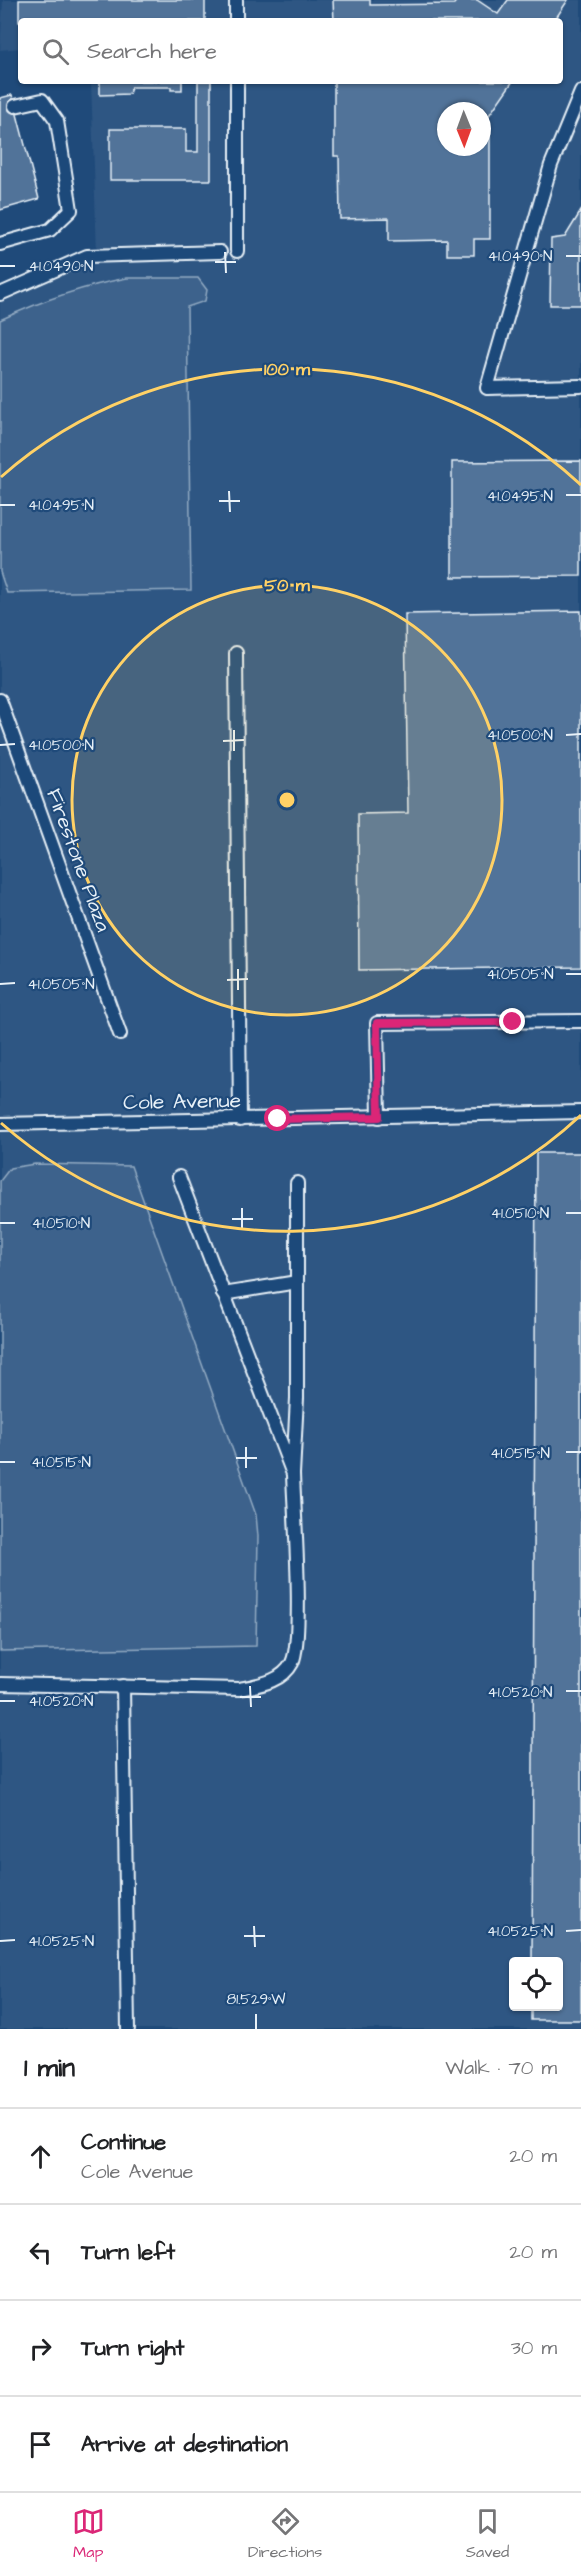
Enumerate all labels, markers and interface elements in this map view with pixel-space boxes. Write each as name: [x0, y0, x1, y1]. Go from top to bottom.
search box: [18, 18, 563, 84]
icon: search: [39, 35, 72, 68]
text: Search here: [87, 36, 217, 67]
north arrow: [437, 102, 491, 156]
text: 41.0490°N: [488, 246, 552, 267]
text: 41.0490°N: [29, 256, 93, 277]
text: 100 m: [264, 357, 311, 382]
text: 41.0495°N: [487, 486, 553, 507]
text: 41.0495°N: [28, 495, 94, 516]
text: 50 m: [264, 573, 311, 598]
text: 41.0500°N: [487, 725, 553, 746]
text: 41.0500°N: [28, 735, 94, 756]
street label: Firestone Plaza: [39, 785, 118, 936]
centre of rings: [277, 790, 297, 810]
text: 41.0505°N: [486, 964, 554, 985]
text: 41.0505°N: [27, 974, 95, 995]
route end: [499, 1008, 525, 1034]
street label: Cole Avenue: [123, 1086, 241, 1117]
route start: [264, 1105, 290, 1131]
text: 41.0510°N: [491, 1203, 549, 1224]
text: 41.0510°N: [32, 1213, 90, 1234]
text: 41.0515°N: [490, 1443, 550, 1464]
text: 41.0515°N: [31, 1452, 91, 1473]
text: 41.0520°N: [487, 1682, 553, 1703]
text: 41.0520°N: [28, 1691, 94, 1712]
text: 41.0525°N: [487, 1921, 553, 1942]
text: 41.0525°N: [28, 1931, 94, 1952]
map controls: [509, 1957, 563, 2011]
button: locate: [509, 1957, 563, 2011]
text: 81.529°W: [227, 1989, 285, 2010]
text: 1 min: [24, 2050, 75, 2086]
text: Walk · 70 m: [445, 2054, 557, 2082]
text: Continue: [81, 2127, 166, 2158]
icon: ahead: [24, 2140, 57, 2173]
text: 20 m: [509, 2142, 557, 2170]
text: Cole Avenue: [81, 2158, 193, 2186]
icon: left: [24, 2236, 57, 2269]
text: Turn left: [81, 2237, 175, 2268]
text: 20 m: [509, 2238, 557, 2266]
icon: right: [24, 2332, 57, 2365]
text: Turn right: [81, 2333, 184, 2364]
text: 30 m: [511, 2334, 557, 2362]
icon: arrive: [24, 2428, 57, 2461]
text: Arrive at destination: [81, 2429, 288, 2460]
tab: Map: [72, 2505, 105, 2563]
tab: Directions: [248, 2505, 322, 2563]
tab: Saved: [466, 2505, 509, 2563]

